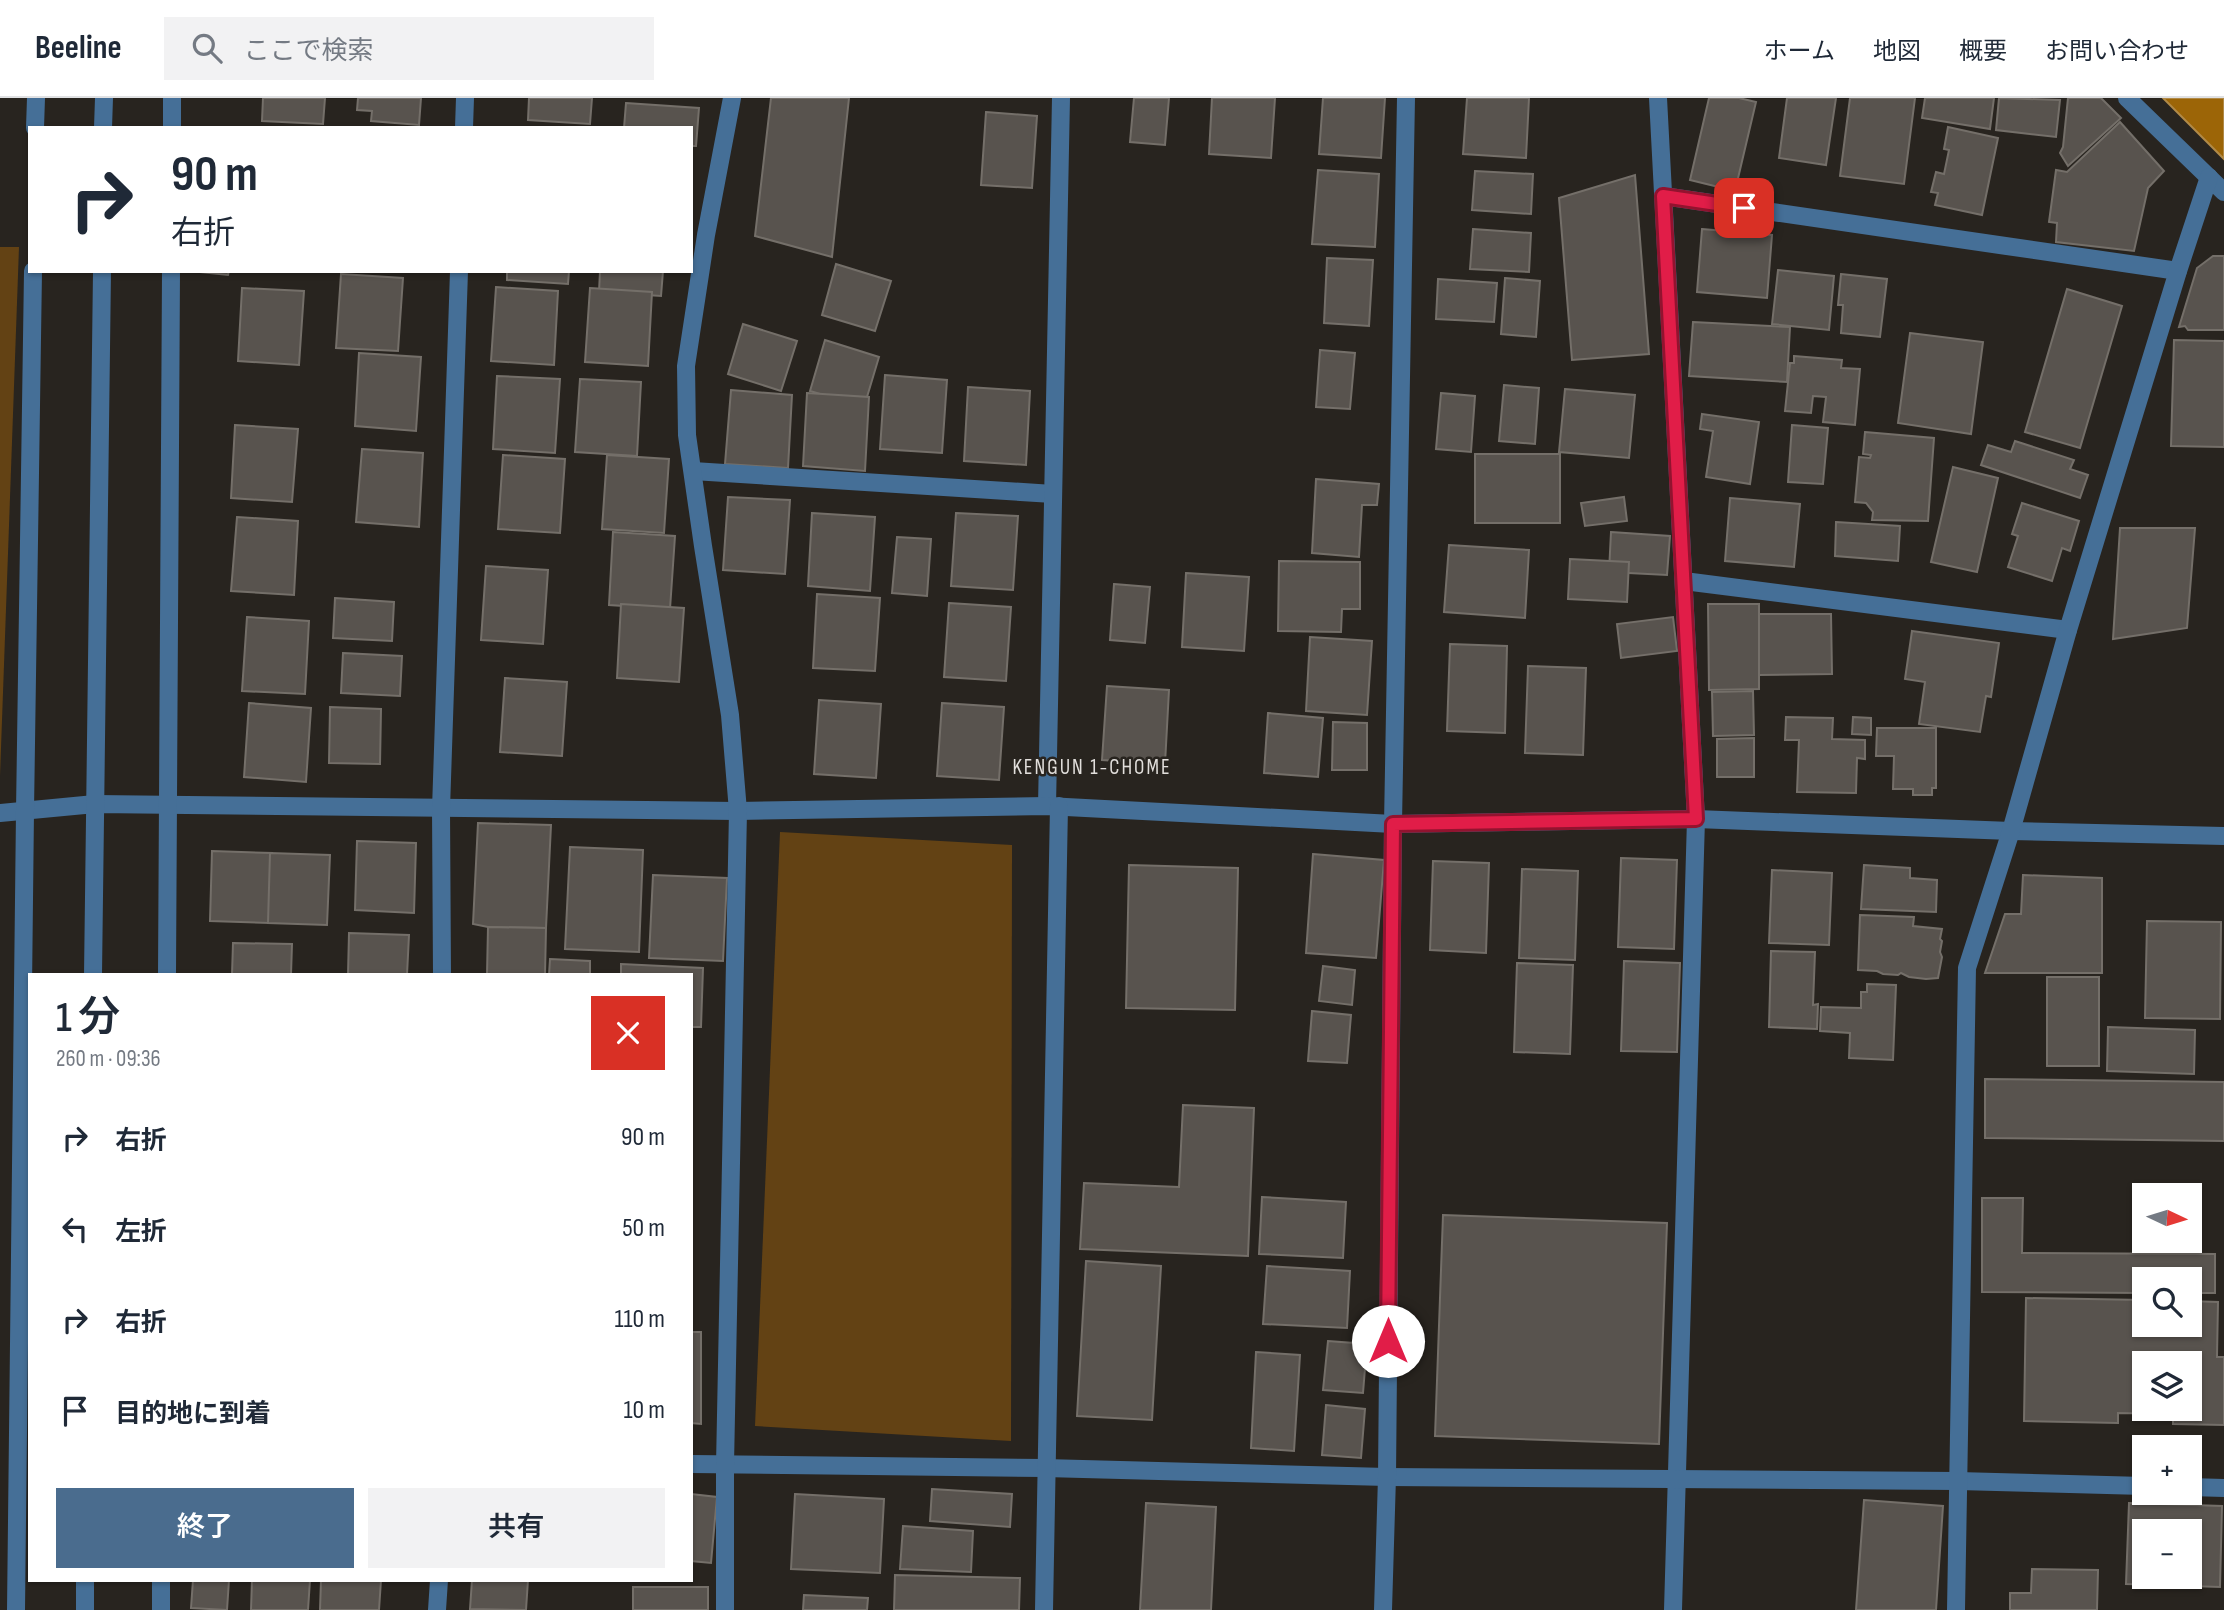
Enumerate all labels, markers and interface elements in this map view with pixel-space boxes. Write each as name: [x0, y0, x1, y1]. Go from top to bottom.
search box: [164, 17, 654, 80]
text: Beeline: [35, 28, 122, 68]
icon: search: [188, 29, 226, 67]
text: ここで検索: [244, 36, 374, 67]
text: ホーム: [1764, 37, 1835, 66]
text: 地図: [1873, 37, 1921, 66]
text: 概要: [1959, 37, 2007, 66]
text: お問い合わせ: [2045, 37, 2189, 66]
text: 90 m: [171, 146, 258, 205]
icon: right: [56, 154, 147, 245]
pin: [1714, 178, 1774, 238]
icon: arrive: [1725, 189, 1763, 227]
text: 右折: [171, 214, 235, 253]
district label: KENGUN 1-CHOME: [1012, 755, 1172, 780]
text: 1 分: [56, 993, 120, 1044]
button: close: [591, 996, 665, 1070]
text: 260 m · 09:36: [56, 1045, 161, 1073]
icon: right: [56, 1119, 94, 1157]
text: 90 m: [621, 1122, 665, 1153]
text: 右折: [115, 1126, 167, 1157]
north arrow: [2132, 1183, 2202, 1253]
map controls: [2132, 1183, 2202, 1589]
icon: left: [56, 1210, 94, 1248]
text: 50 m: [622, 1213, 665, 1244]
text: 左折: [115, 1217, 167, 1248]
button: search: [2132, 1267, 2202, 1337]
icon: right: [56, 1301, 94, 1339]
text: 110 m: [614, 1304, 665, 1335]
position arrow: [1351, 1304, 1425, 1378]
text: 右折: [115, 1308, 167, 1339]
button: layers: [2132, 1351, 2202, 1421]
icon: arrive: [56, 1392, 94, 1430]
text: 10 m: [623, 1395, 665, 1426]
text: 目的地に到着: [115, 1399, 271, 1430]
button: +: [2132, 1435, 2202, 1505]
button: 終了: [56, 1488, 354, 1568]
button: 共有: [368, 1488, 665, 1568]
button: −: [2132, 1519, 2202, 1589]

